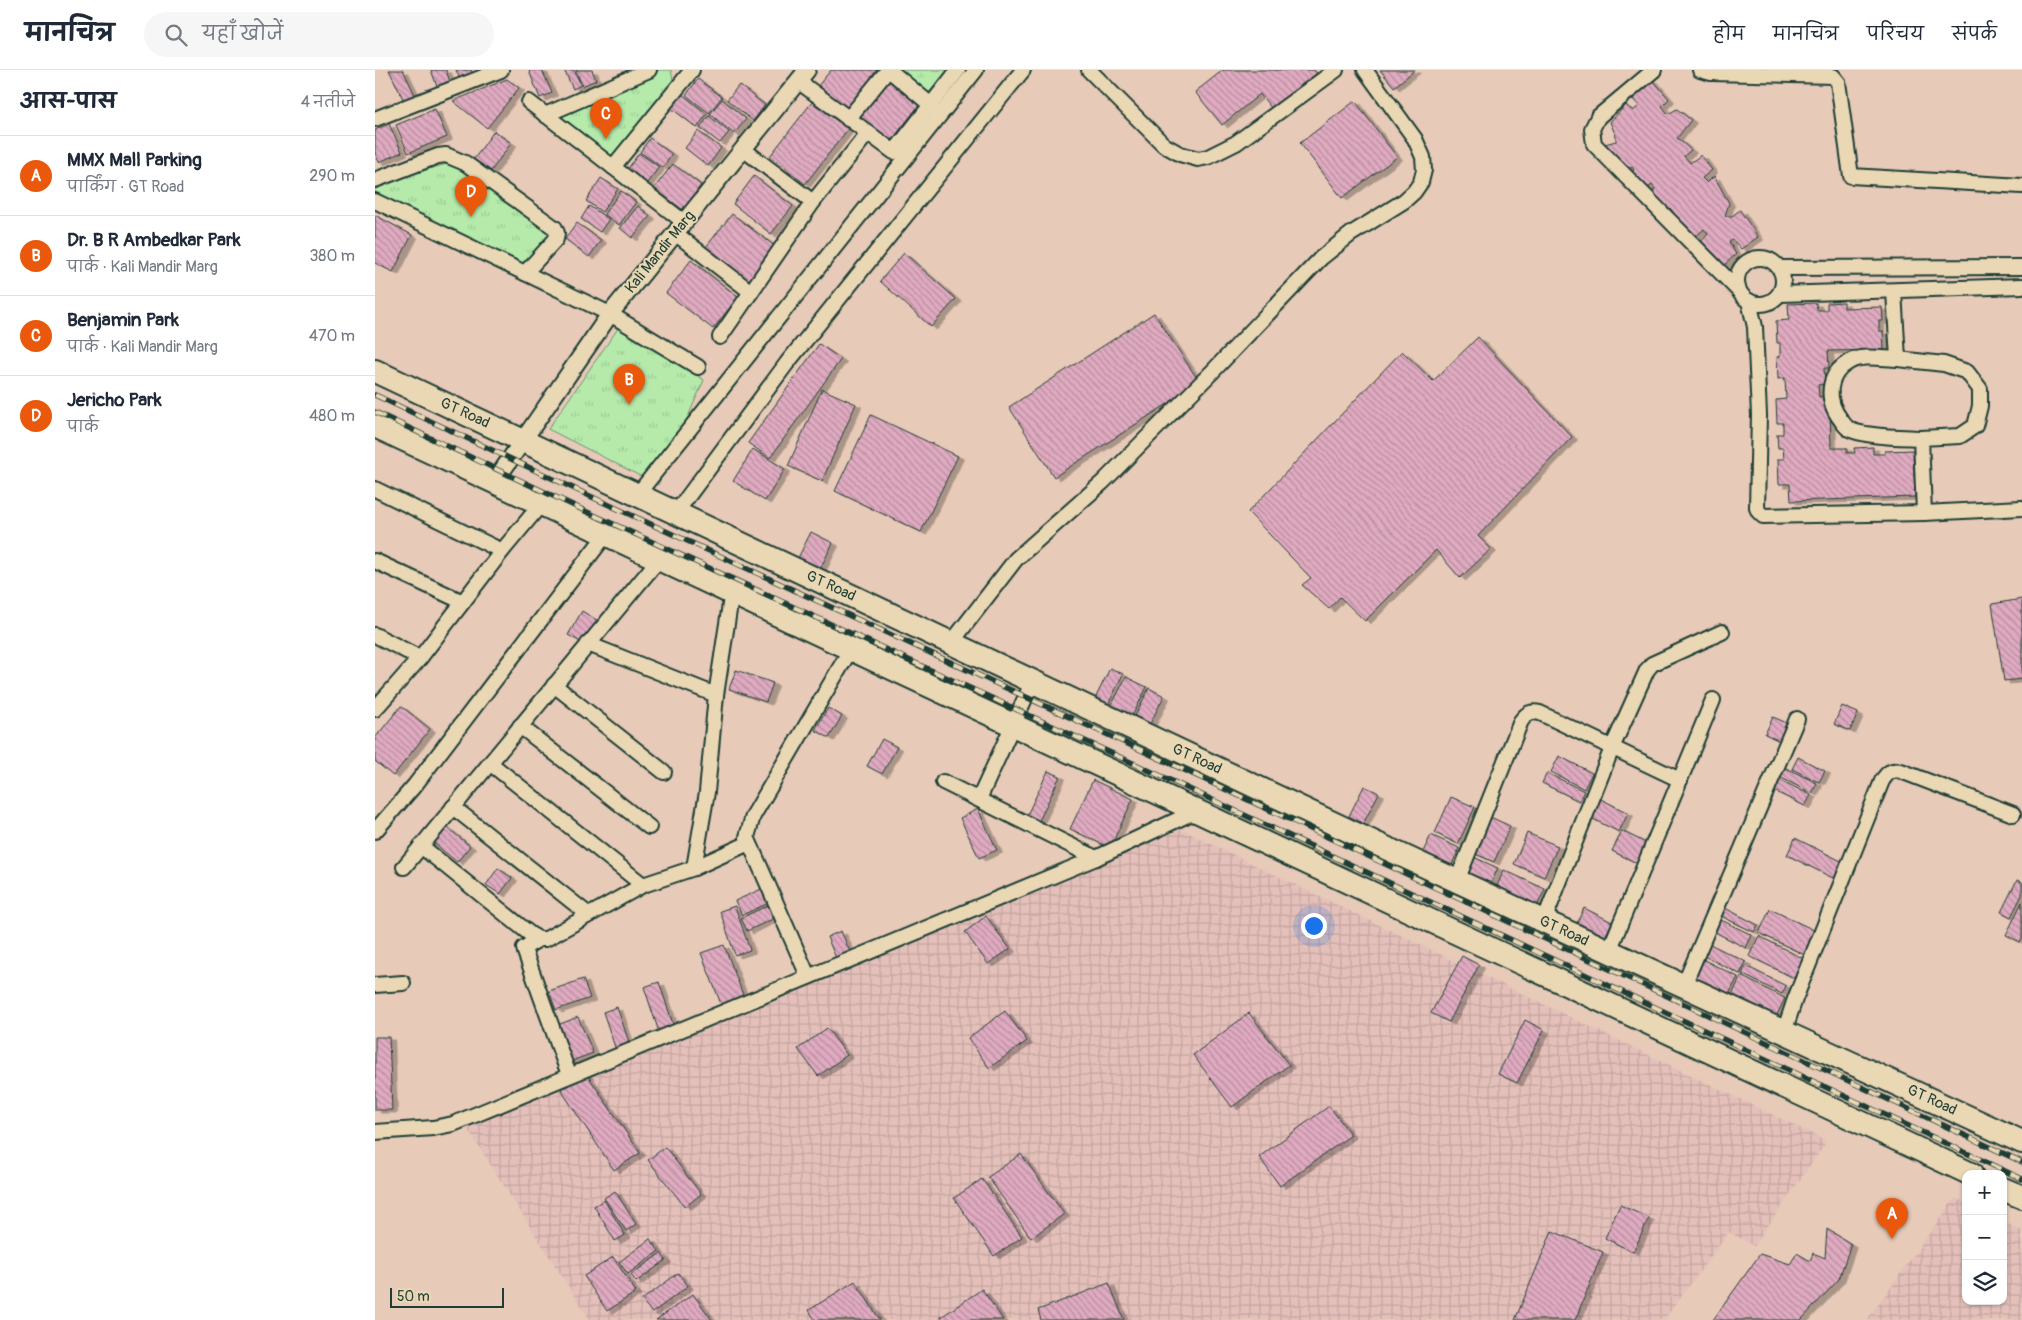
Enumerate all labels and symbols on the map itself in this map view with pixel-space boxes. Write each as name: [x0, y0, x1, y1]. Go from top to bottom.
pin: C: [590, 98, 622, 139]
pin: D: [455, 176, 487, 217]
street label: Kali Mandir Marg: [621, 207, 699, 297]
pin: B: [613, 364, 645, 405]
street label: GT Road: [437, 393, 493, 433]
street label: GT Road: [803, 566, 859, 606]
street label: GT Road: [1169, 739, 1225, 779]
street label: GT Road: [1536, 911, 1592, 951]
your location: [1301, 913, 1327, 939]
street label: GT Road: [1904, 1080, 1960, 1120]
pin: A: [1876, 1198, 1908, 1239]
scale bar: [390, 1285, 504, 1308]

